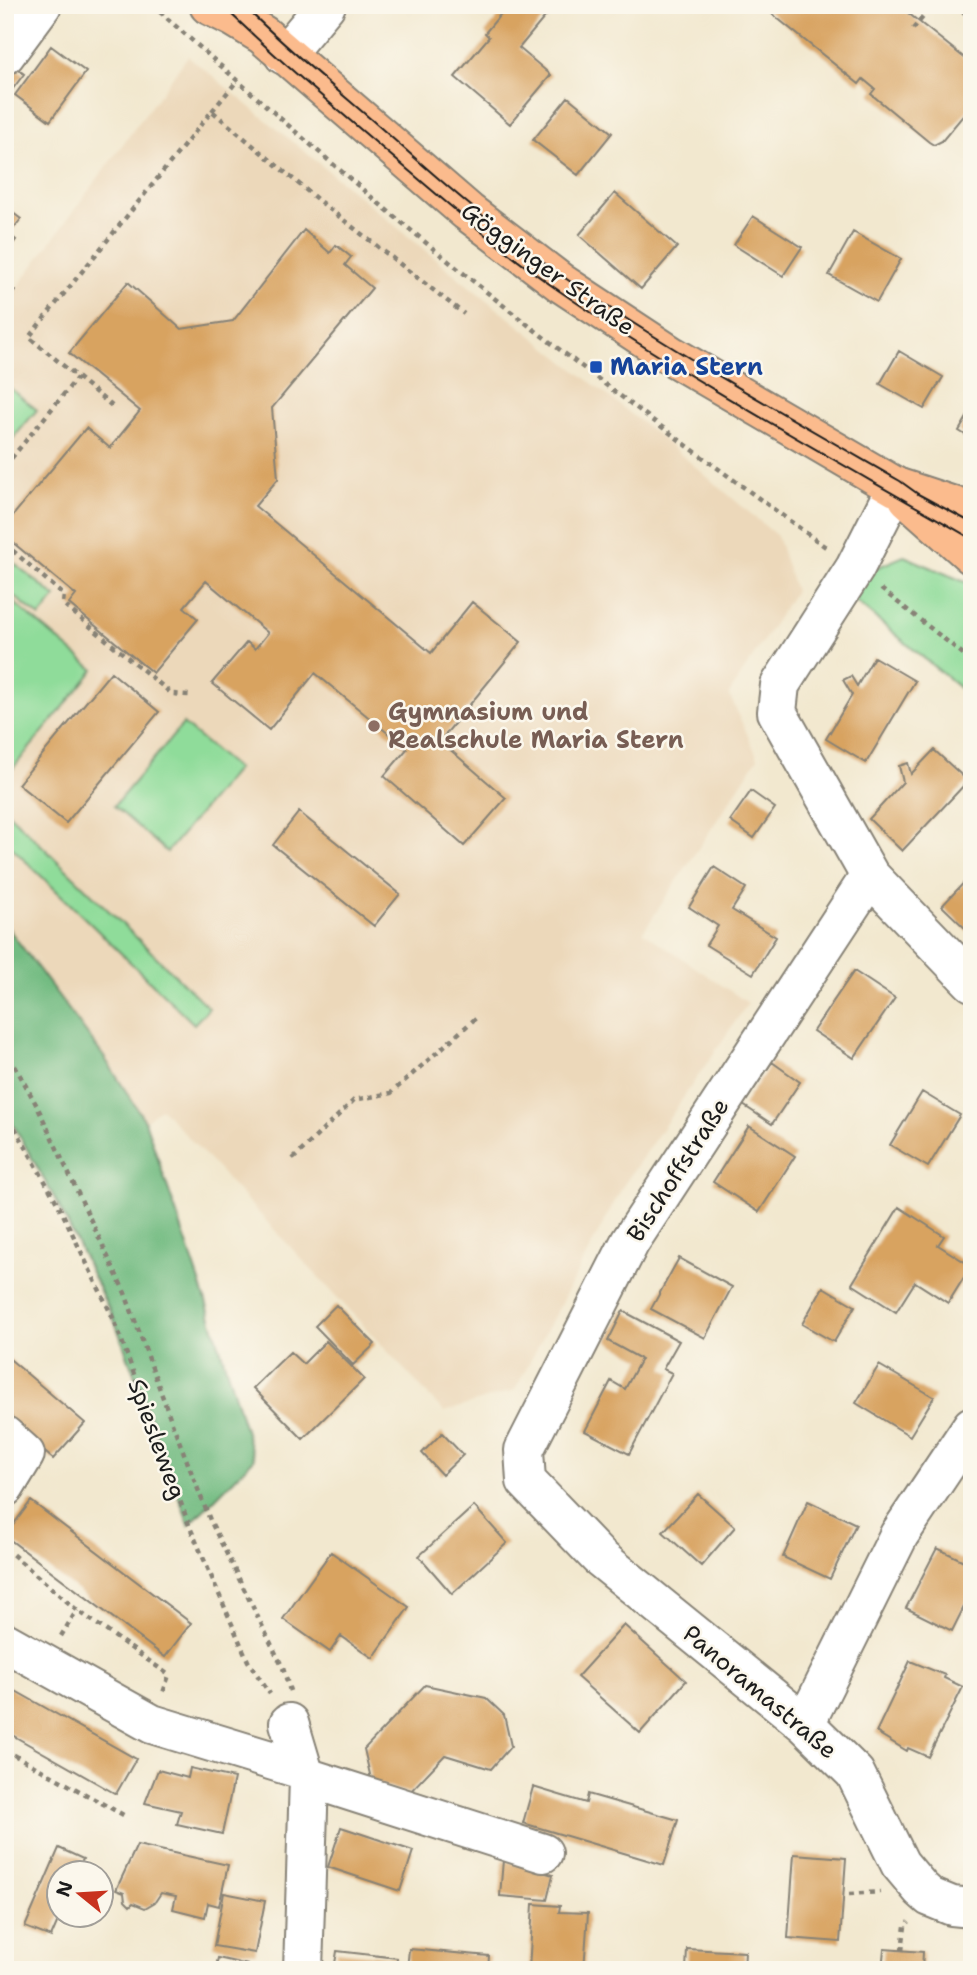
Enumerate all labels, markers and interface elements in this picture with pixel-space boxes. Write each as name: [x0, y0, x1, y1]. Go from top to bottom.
street label: Gögginger Straße: [455, 195, 641, 343]
place label: Maria Stern: [610, 351, 763, 383]
marker: Maria Stern: [588, 359, 604, 375]
place label: Gymnasium und Realschule Maria Stern: [388, 696, 684, 756]
marker: Gymnasium und Realschule Maria Stern: [366, 718, 382, 734]
street label: Bischoffstraße: [620, 1092, 736, 1248]
street label: Spiesleweg: [120, 1374, 194, 1504]
street label: Panoramastraße: [676, 1618, 844, 1766]
north arrow: [46, 1860, 116, 1930]
text: N: [50, 1878, 79, 1900]

